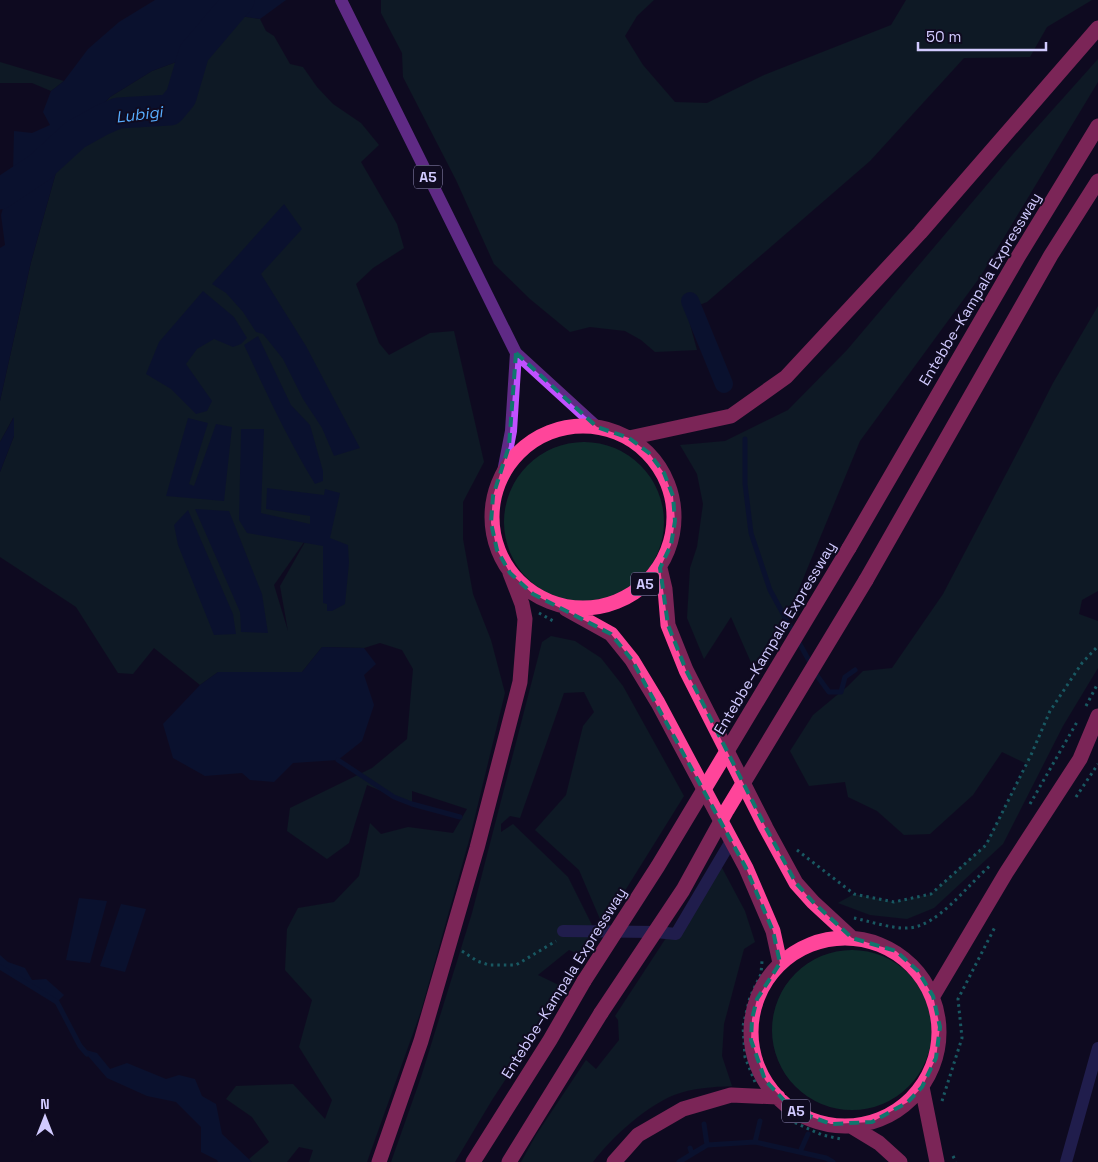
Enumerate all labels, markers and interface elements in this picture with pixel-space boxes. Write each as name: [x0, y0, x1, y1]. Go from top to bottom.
scale bar: [918, 20, 1046, 52]
text: 50 m: [926, 27, 961, 46]
water label: Lubigi: [115, 101, 166, 128]
road number: A5: [414, 166, 442, 188]
street label: Entebbe–Kampala Expressway: [914, 189, 1045, 389]
street label: Entebbe–Kampala Expressway: [709, 538, 840, 738]
road number: A5: [631, 572, 659, 596]
street label: Entebbe–Kampala Expressway: [497, 884, 630, 1082]
north arrow: [20, 1092, 70, 1142]
text: N: [40, 1095, 50, 1113]
road number: A5: [782, 1100, 810, 1122]

